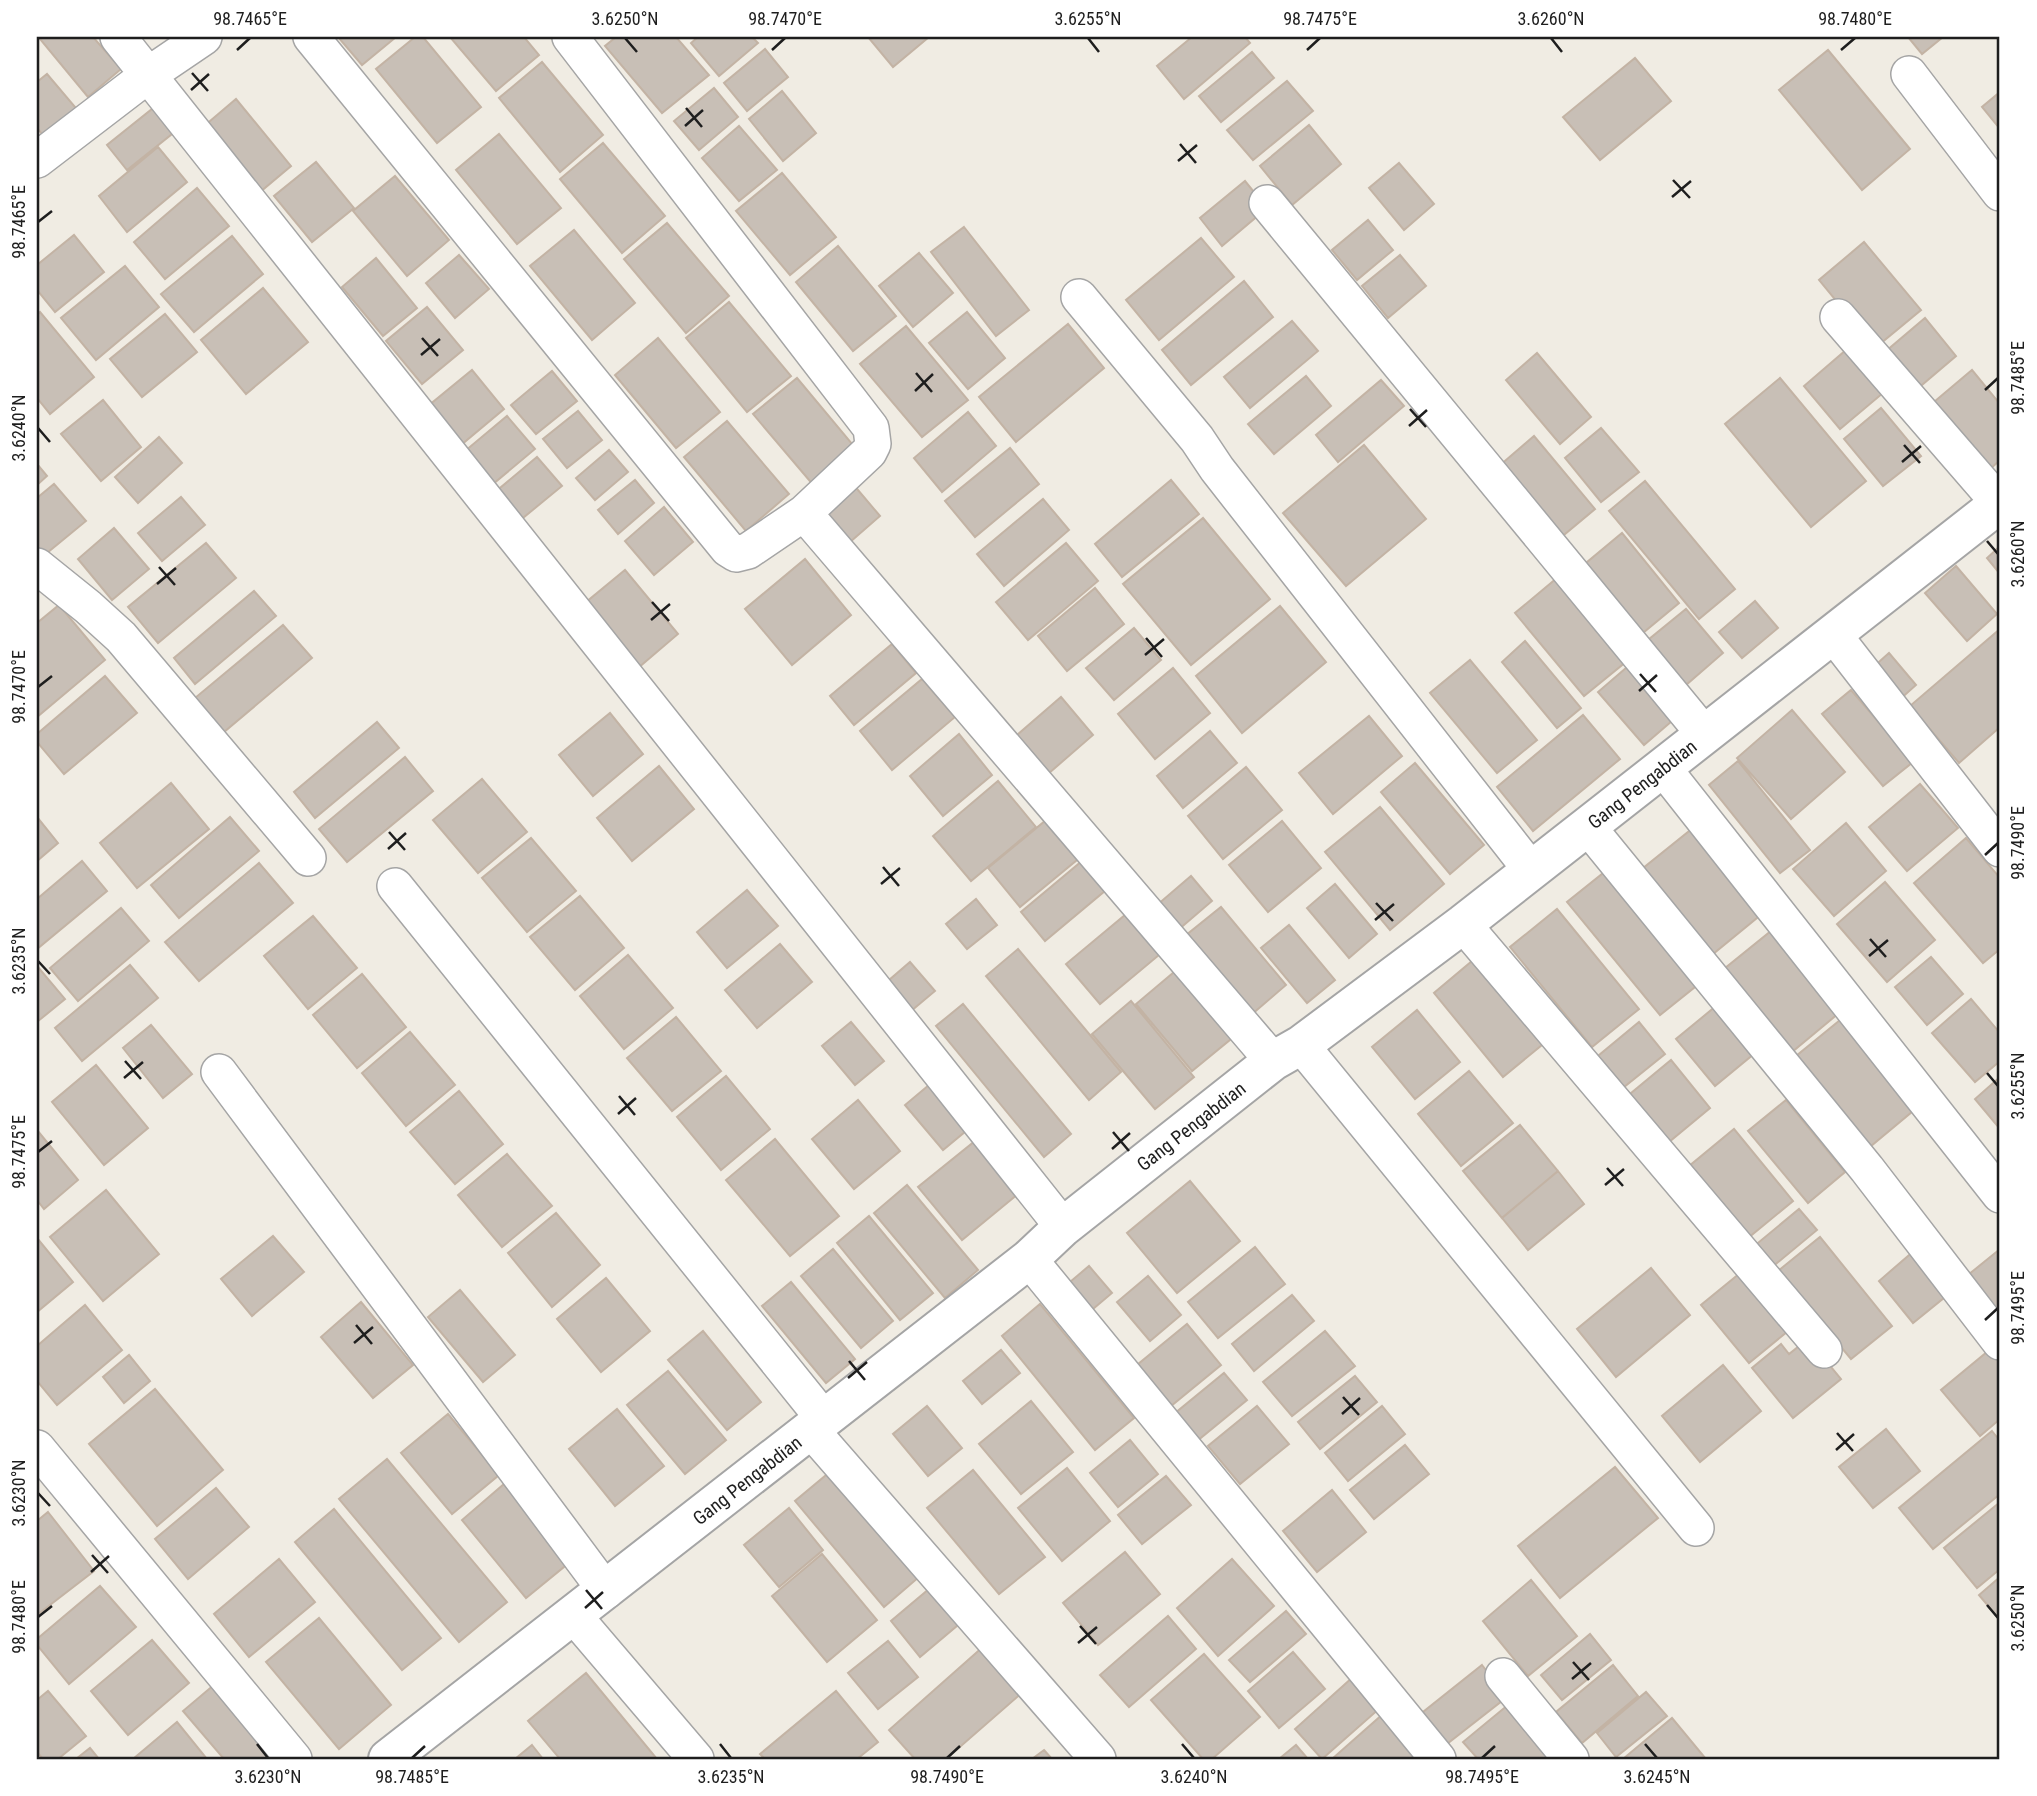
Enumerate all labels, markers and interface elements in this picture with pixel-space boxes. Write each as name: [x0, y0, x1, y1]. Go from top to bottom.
text: 98.7465°E: [213, 8, 287, 29]
text: 3.6250°N: [591, 8, 659, 29]
text: 98.7470°E: [748, 8, 822, 29]
text: 3.6255°N: [1054, 8, 1122, 29]
text: 98.7475°E: [1283, 8, 1357, 29]
text: 3.6260°N: [1517, 8, 1585, 29]
text: 98.7480°E: [1818, 8, 1892, 29]
text: 98.7465°E: [8, 185, 29, 259]
text: 98.7485°E: [2007, 341, 2028, 415]
text: 3.6240°N: [8, 394, 29, 462]
text: 3.6260°N: [2007, 520, 2028, 588]
text: 98.7470°E: [8, 650, 29, 724]
street label: Gang Pengabdian: [1583, 735, 1701, 834]
text: 98.7490°E: [2007, 806, 2028, 880]
text: 3.6235°N: [8, 927, 29, 995]
text: 3.6255°N: [2007, 1052, 2028, 1120]
street label: Gang Pengabdian: [1132, 1077, 1250, 1176]
text: 98.7475°E: [8, 1115, 29, 1189]
text: 98.7495°E: [2007, 1271, 2028, 1345]
street label: Gang Pengabdian: [688, 1431, 806, 1530]
text: 3.6230°N: [8, 1459, 29, 1527]
text: 98.7480°E: [8, 1580, 29, 1654]
text: 3.6250°N: [2007, 1584, 2028, 1652]
text: 3.6230°N: [234, 1766, 302, 1787]
text: 98.7485°E: [375, 1766, 449, 1787]
text: 3.6235°N: [697, 1766, 765, 1787]
text: 98.7490°E: [910, 1766, 984, 1787]
text: 3.6240°N: [1160, 1766, 1228, 1787]
text: 98.7495°E: [1445, 1766, 1519, 1787]
text: 3.6245°N: [1623, 1766, 1691, 1787]

